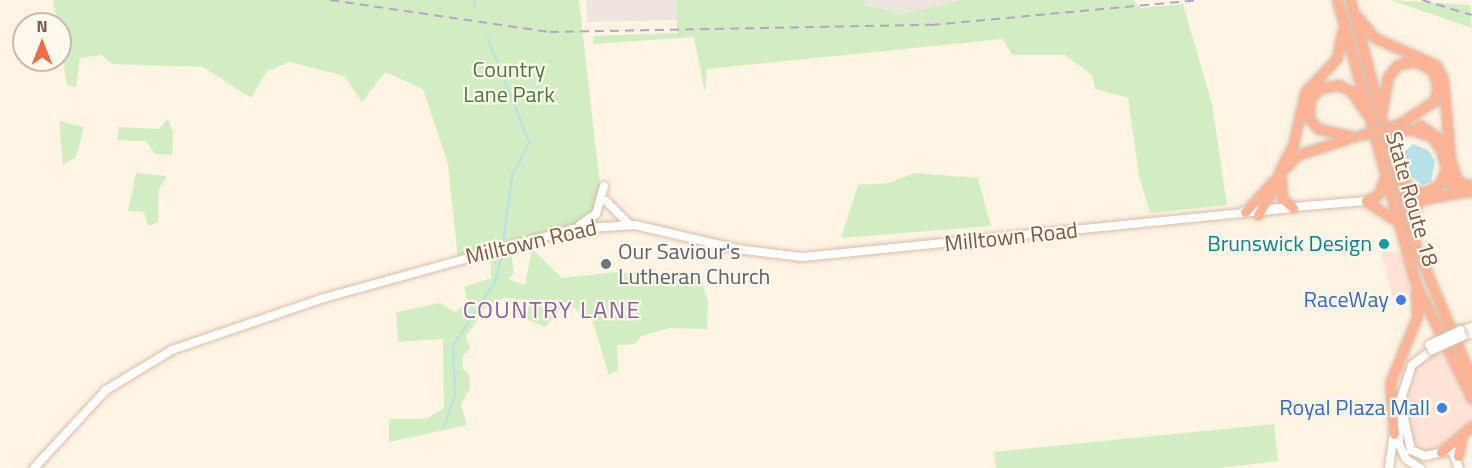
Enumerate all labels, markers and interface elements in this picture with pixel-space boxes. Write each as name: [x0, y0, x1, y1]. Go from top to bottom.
north arrow: [12, 12, 72, 72]
text: N: [36, 14, 48, 38]
park label: Country Lane Park: [463, 56, 555, 107]
street label: State Route 18: [1380, 129, 1444, 269]
street label: Milltown Road: [463, 214, 599, 270]
street label: Milltown Road: [943, 217, 1079, 257]
place label: Brunswick Design: [1207, 231, 1372, 257]
marker: Brunswick Design: [1377, 237, 1391, 251]
place label: Our Saviour's Lutheran Church: [618, 238, 770, 290]
marker: Our Saviour's Lutheran Church: [599, 257, 613, 271]
place label: RaceWay: [1304, 287, 1389, 313]
marker: RaceWay: [1394, 293, 1408, 307]
district label: COUNTRY LANE: [463, 296, 641, 324]
place label: Royal Plaza Mall: [1279, 395, 1430, 421]
marker: Royal Plaza Mall: [1435, 401, 1449, 415]

